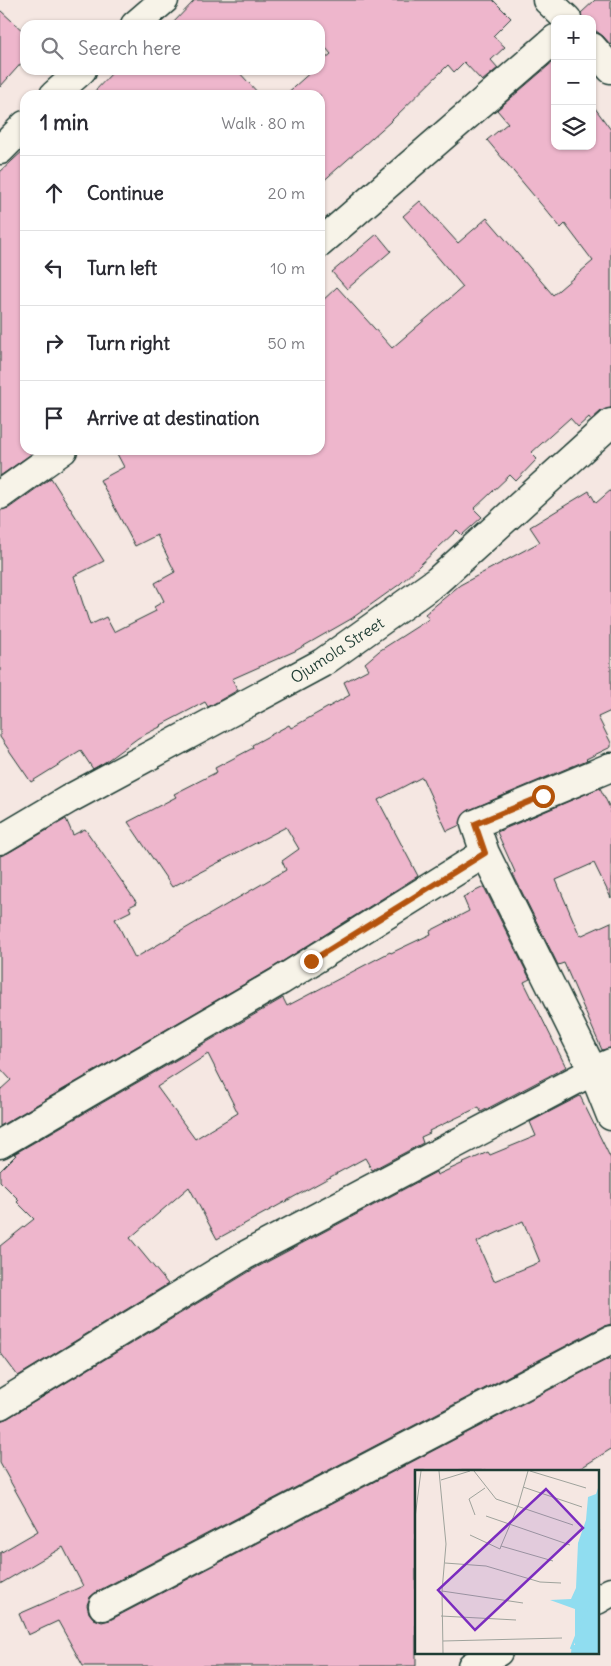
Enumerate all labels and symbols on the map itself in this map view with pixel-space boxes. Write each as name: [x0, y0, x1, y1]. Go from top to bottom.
street label: Ojumola Street: [286, 612, 388, 688]
route start: [532, 785, 555, 808]
route end: [300, 950, 323, 973]
inset map: [415, 1470, 598, 1654]

